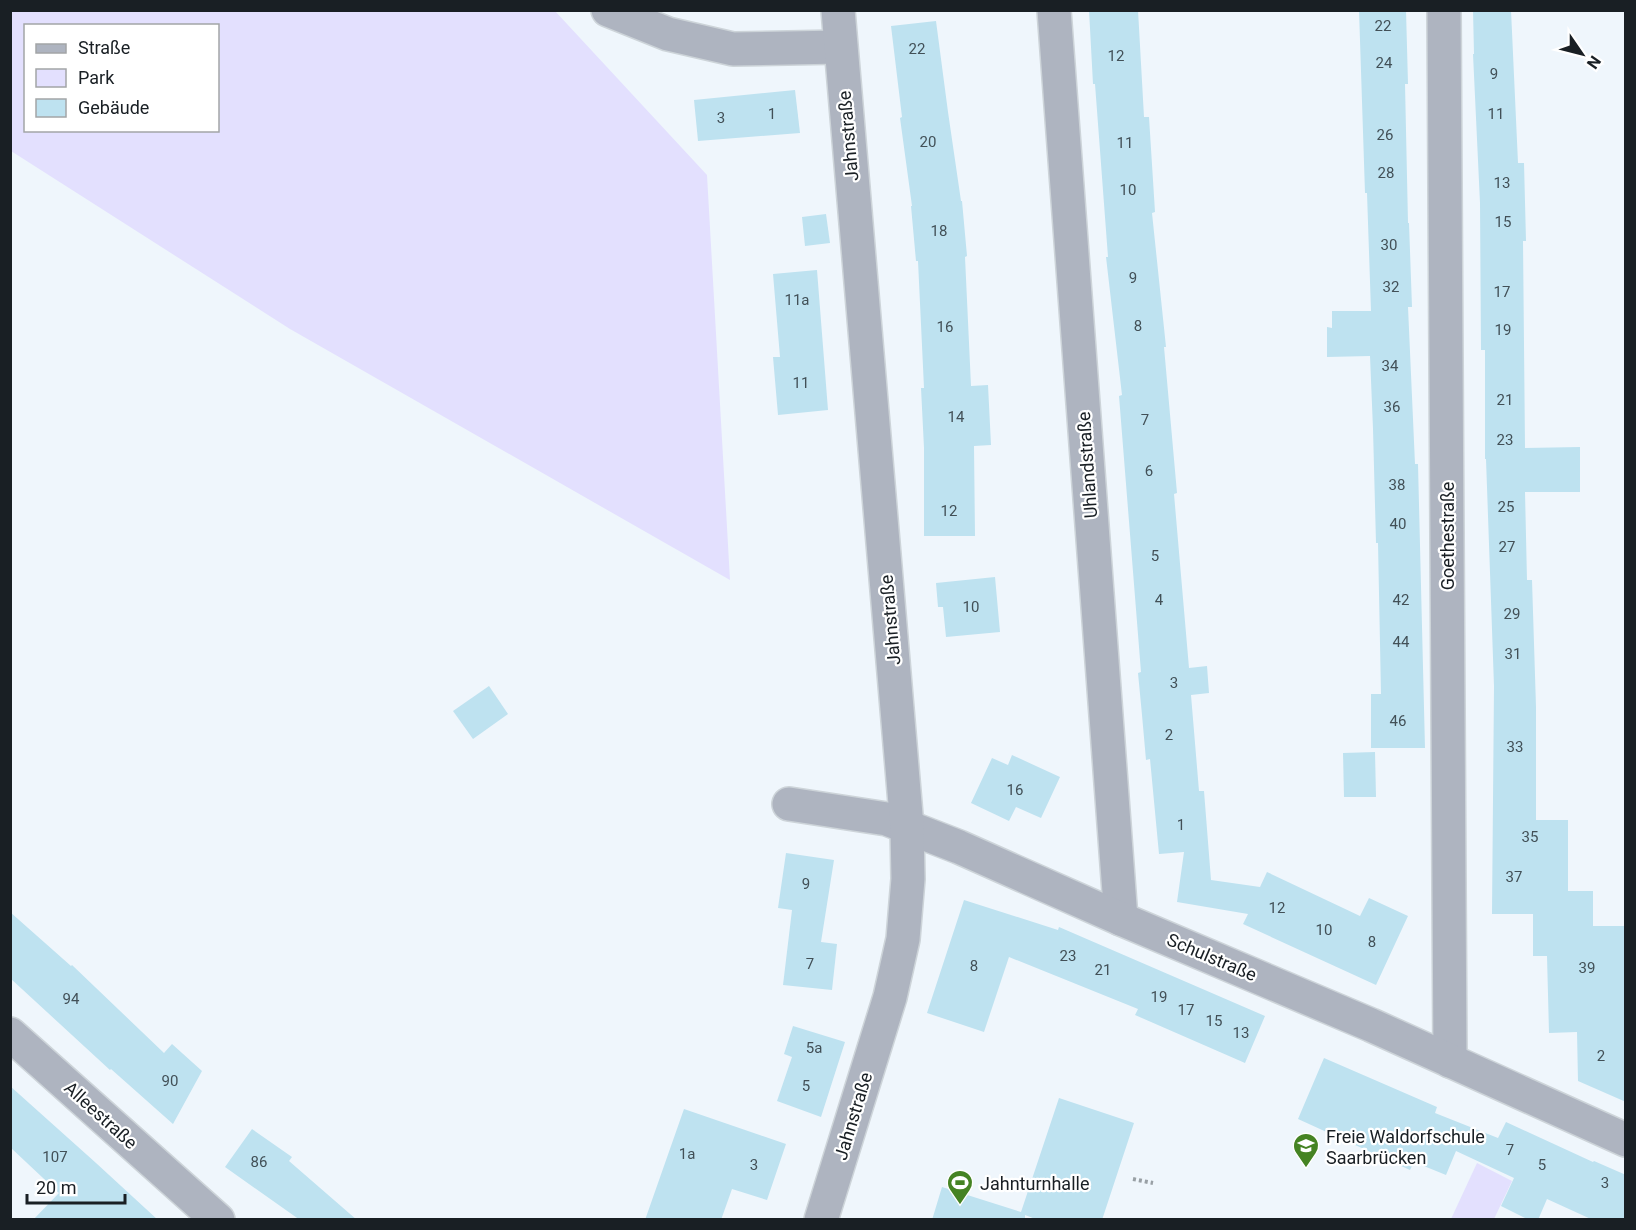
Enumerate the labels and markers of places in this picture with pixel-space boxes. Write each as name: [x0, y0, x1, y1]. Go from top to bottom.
place label: Freie Waldorfschule Saarbrücken: [1326, 1126, 1485, 1168]
school or university icon: Freie Waldorfschule Saarbrücken: [1291, 1131, 1321, 1169]
sports icon: Jahnturnhalle: [945, 1168, 975, 1206]
place label: Jahnturnhalle: [980, 1173, 1089, 1194]

